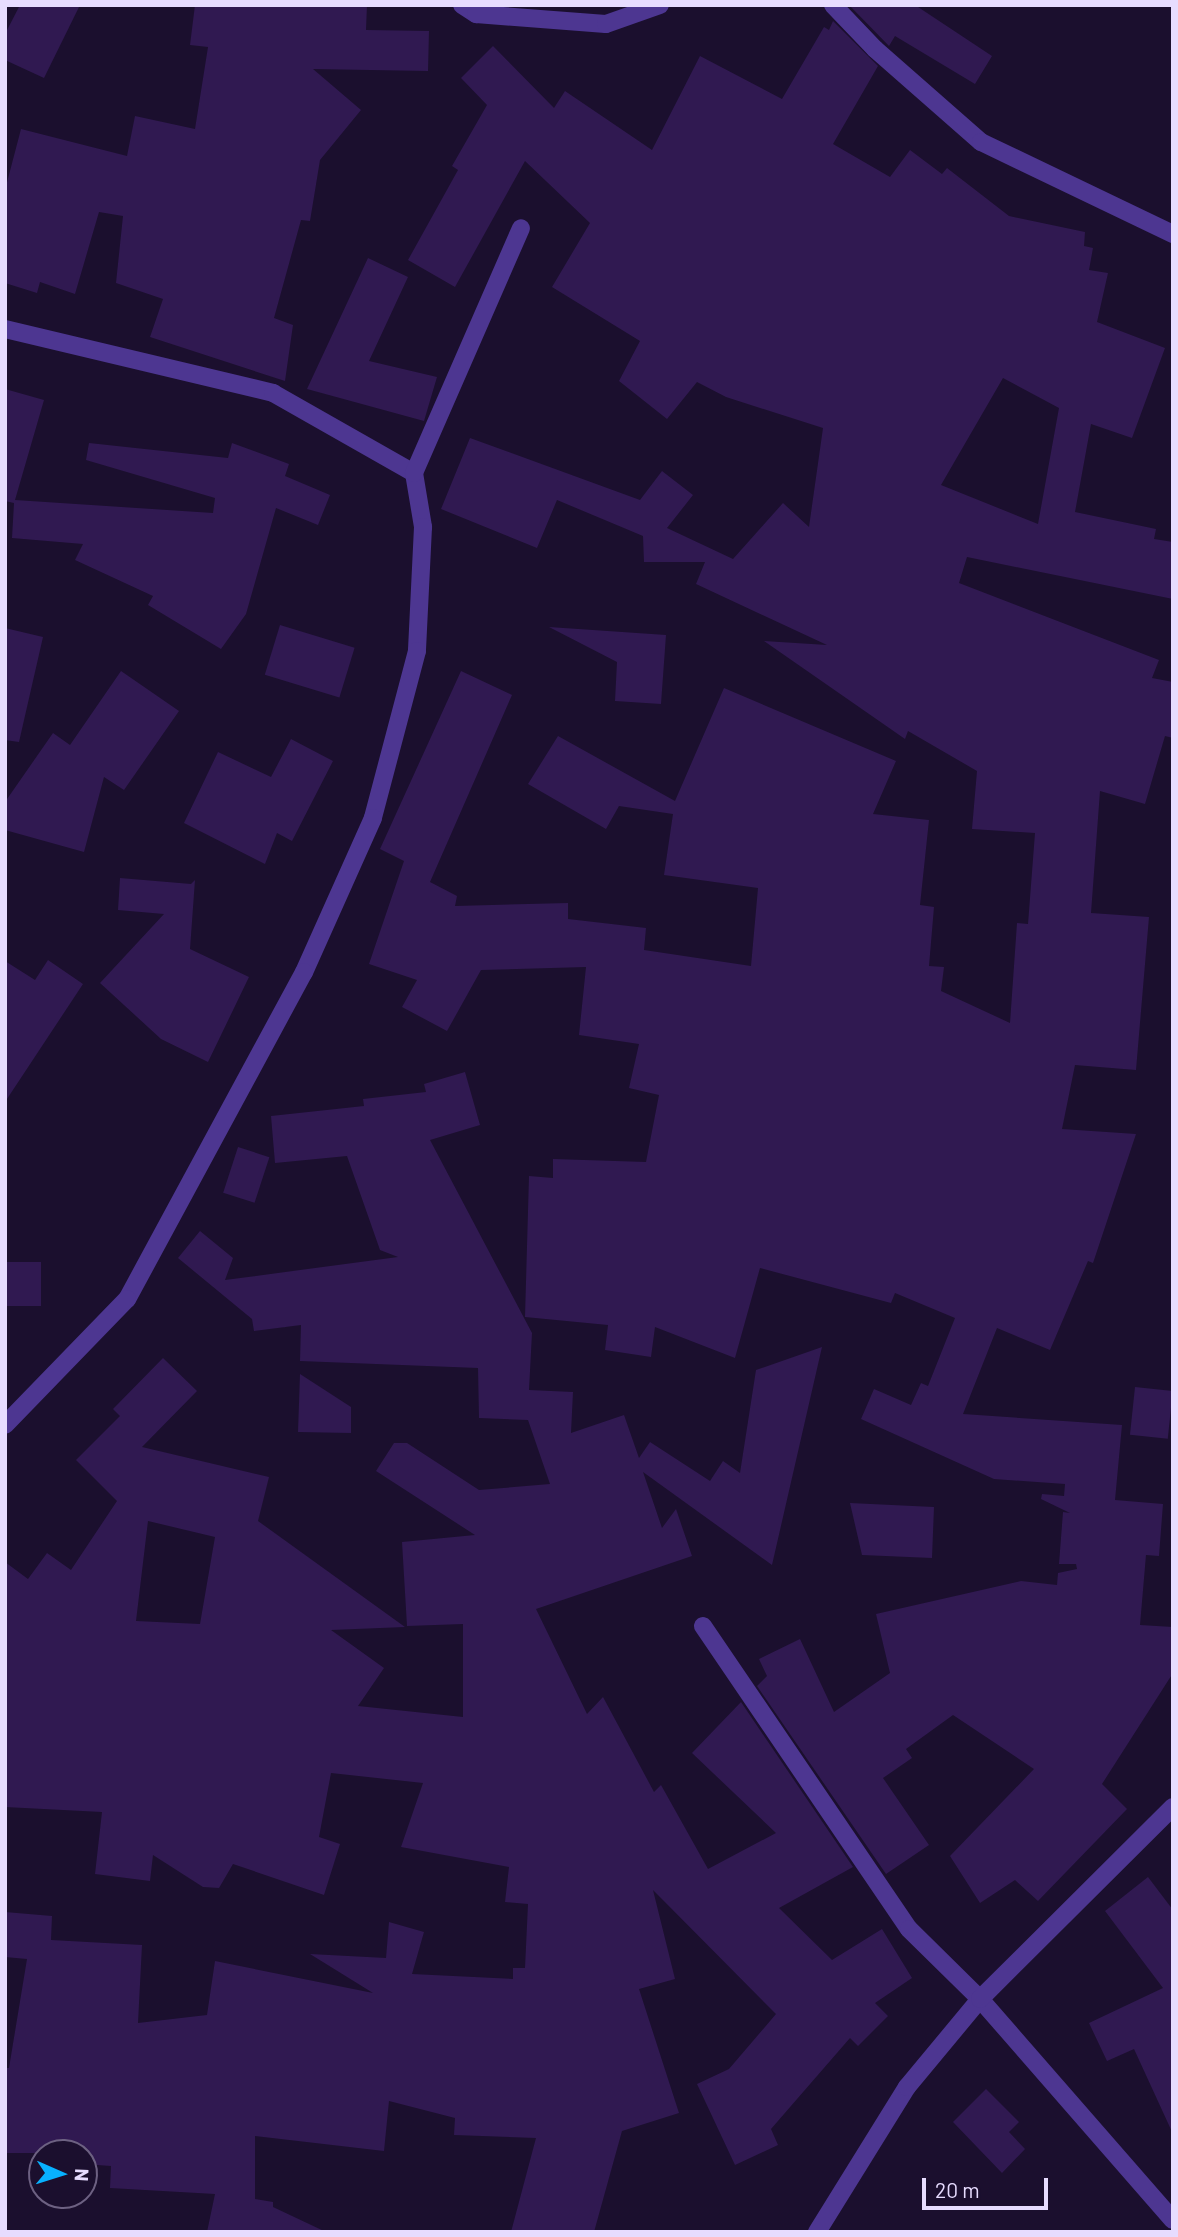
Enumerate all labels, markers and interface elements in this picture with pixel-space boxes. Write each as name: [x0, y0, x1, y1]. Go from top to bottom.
north arrow: [28, 2139, 98, 2209]
scale bar: [926, 2164, 1052, 2208]
text: N: [71, 2168, 94, 2182]
text: 20 m: [935, 2177, 980, 2202]

